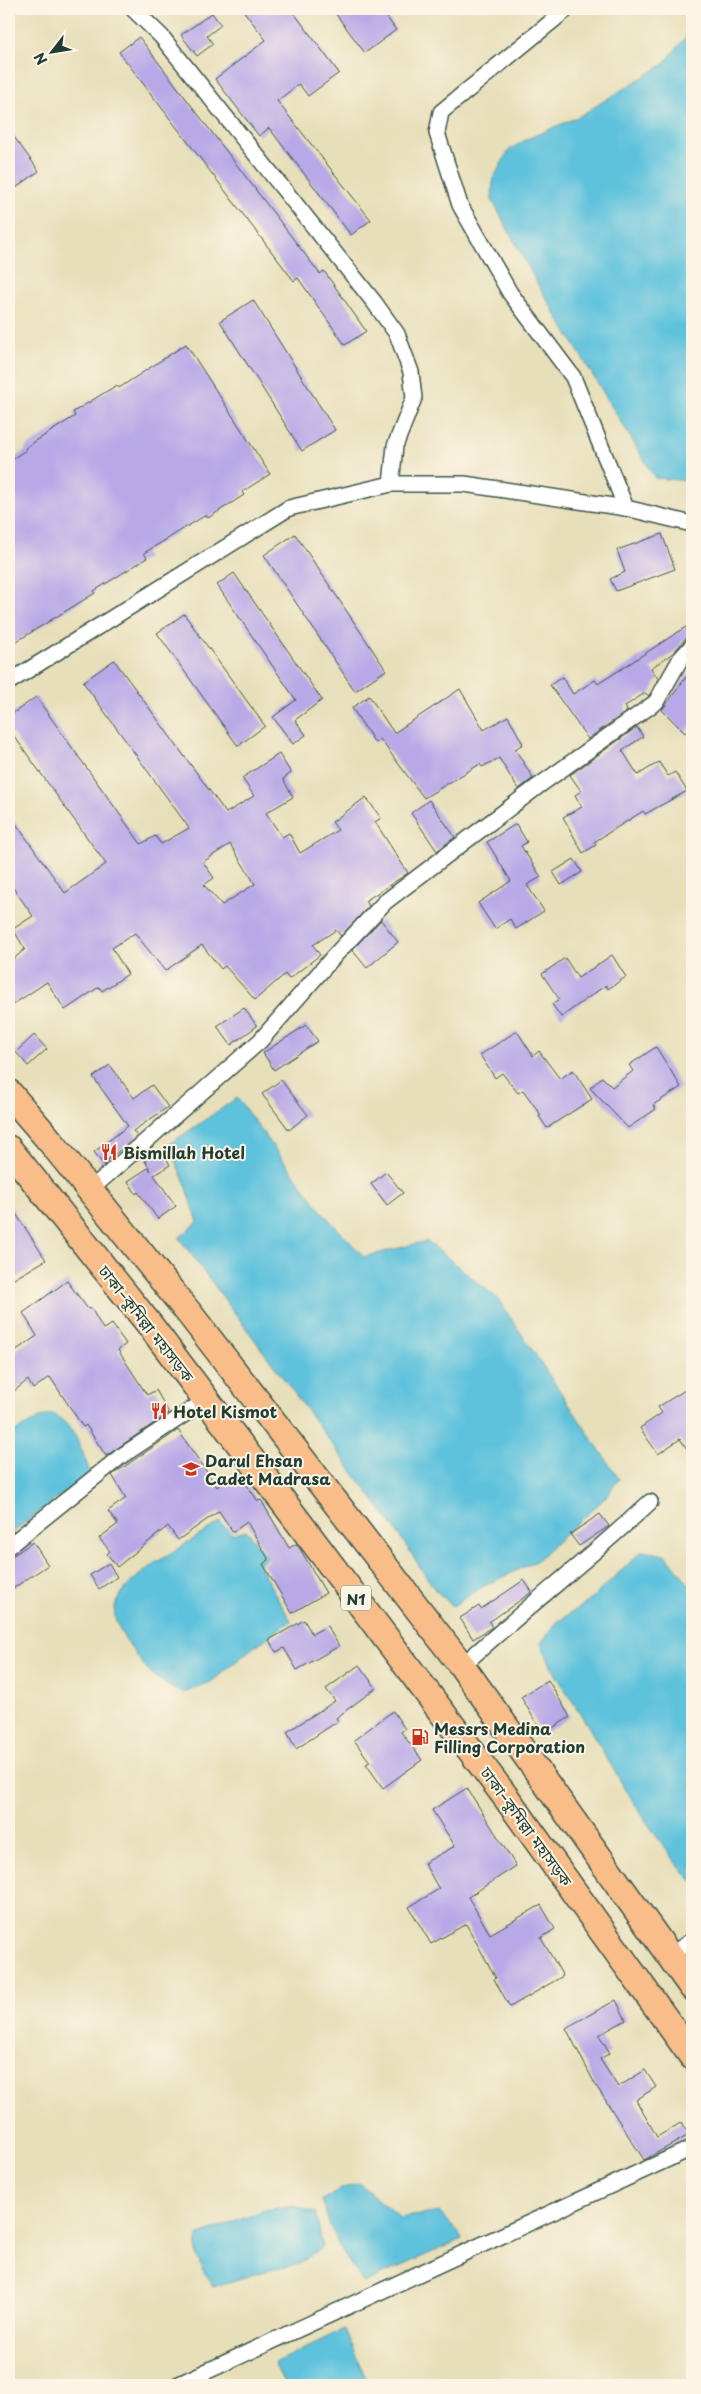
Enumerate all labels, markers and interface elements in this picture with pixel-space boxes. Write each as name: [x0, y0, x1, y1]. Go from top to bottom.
north arrow: [28, 28, 78, 78]
text: N: [29, 49, 52, 69]
place label: Bismillah Hotel: [123, 1140, 245, 1164]
restaurant icon: Bismillah Hotel: [99, 1142, 119, 1162]
street label: ঢাকা–কুমিল্লা মহাসড়ক: [93, 1259, 201, 1387]
place label: Hotel Kismot: [173, 1399, 277, 1423]
restaurant icon: Hotel Kismot: [149, 1401, 169, 1421]
place label: Darul Ehsan Cadet Madrasa: [205, 1448, 331, 1490]
school or university icon: Darul Ehsan Cadet Madrasa: [181, 1459, 201, 1479]
road number: N1: [341, 1586, 371, 1610]
place label: Messrs Medina Filling Corporation: [434, 1716, 585, 1758]
fuel station icon: Messrs Medina Filling Corporation: [410, 1727, 430, 1747]
street label: ঢাকা–কুমিল্লা মহাসড়ক: [475, 1760, 579, 1892]

